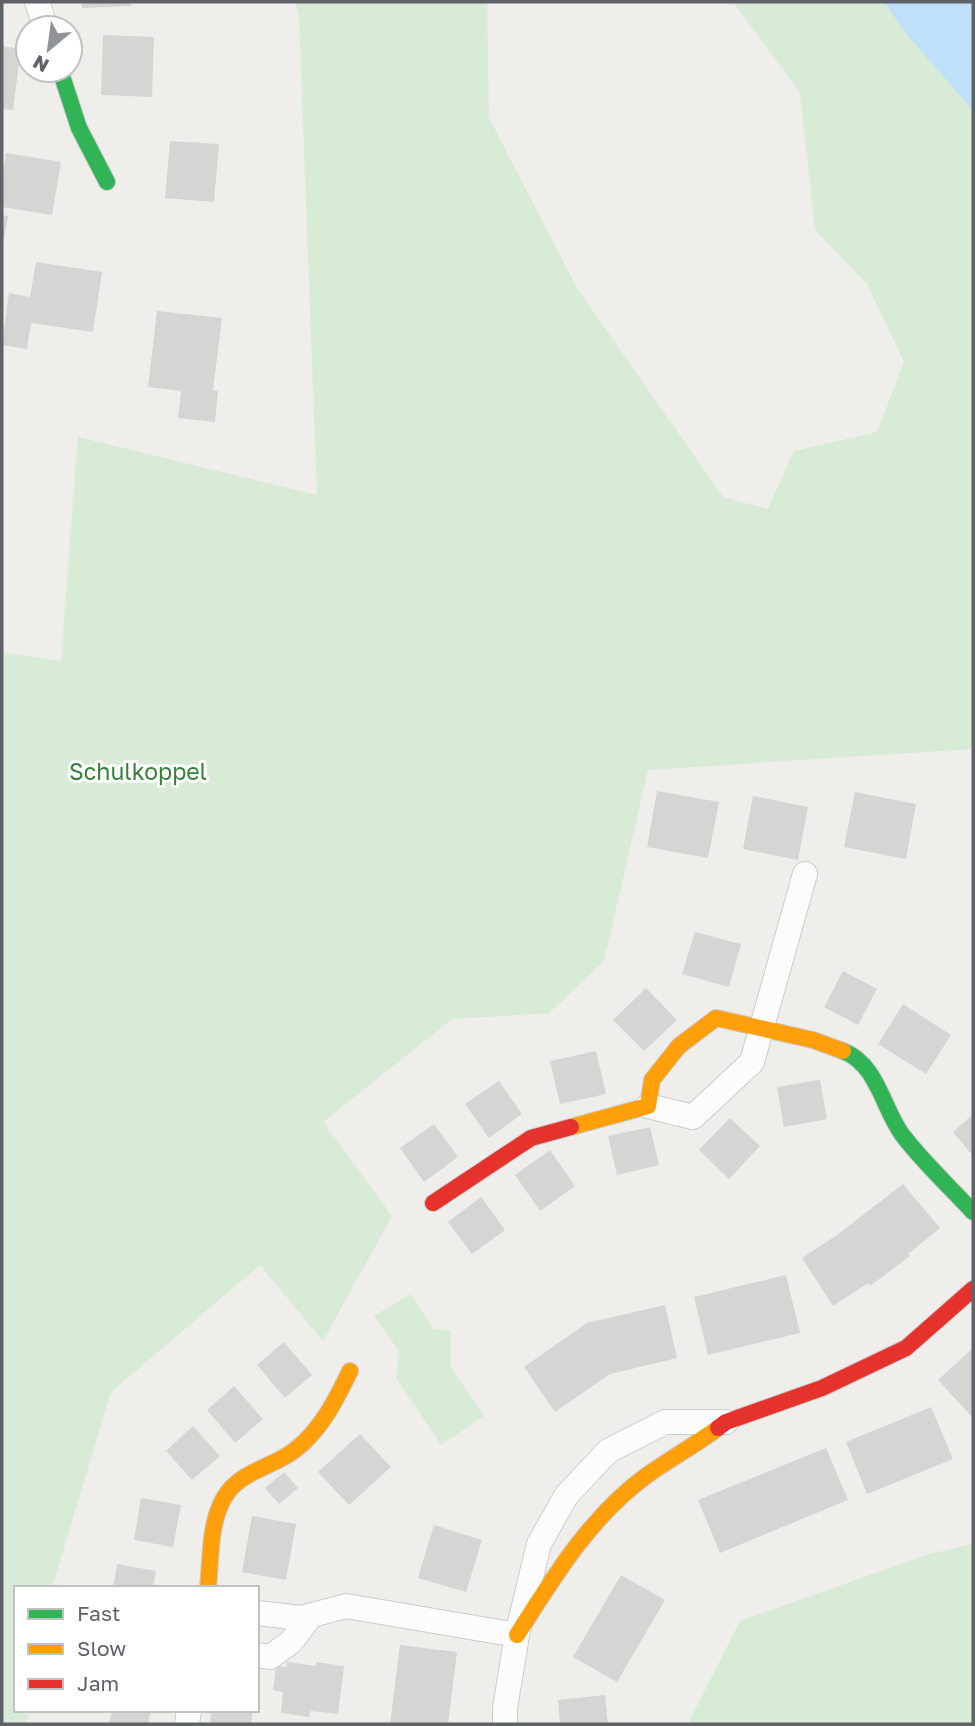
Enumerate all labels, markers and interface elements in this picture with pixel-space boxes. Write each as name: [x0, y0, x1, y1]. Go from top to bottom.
north arrow: [14, 14, 84, 84]
text: N: [29, 51, 52, 78]
park label: Schulkoppel: [69, 757, 207, 785]
legend: [14, 1586, 259, 1712]
text: Fast: [77, 1600, 120, 1626]
text: Slow: [77, 1635, 126, 1661]
text: Jam: [77, 1670, 119, 1696]

